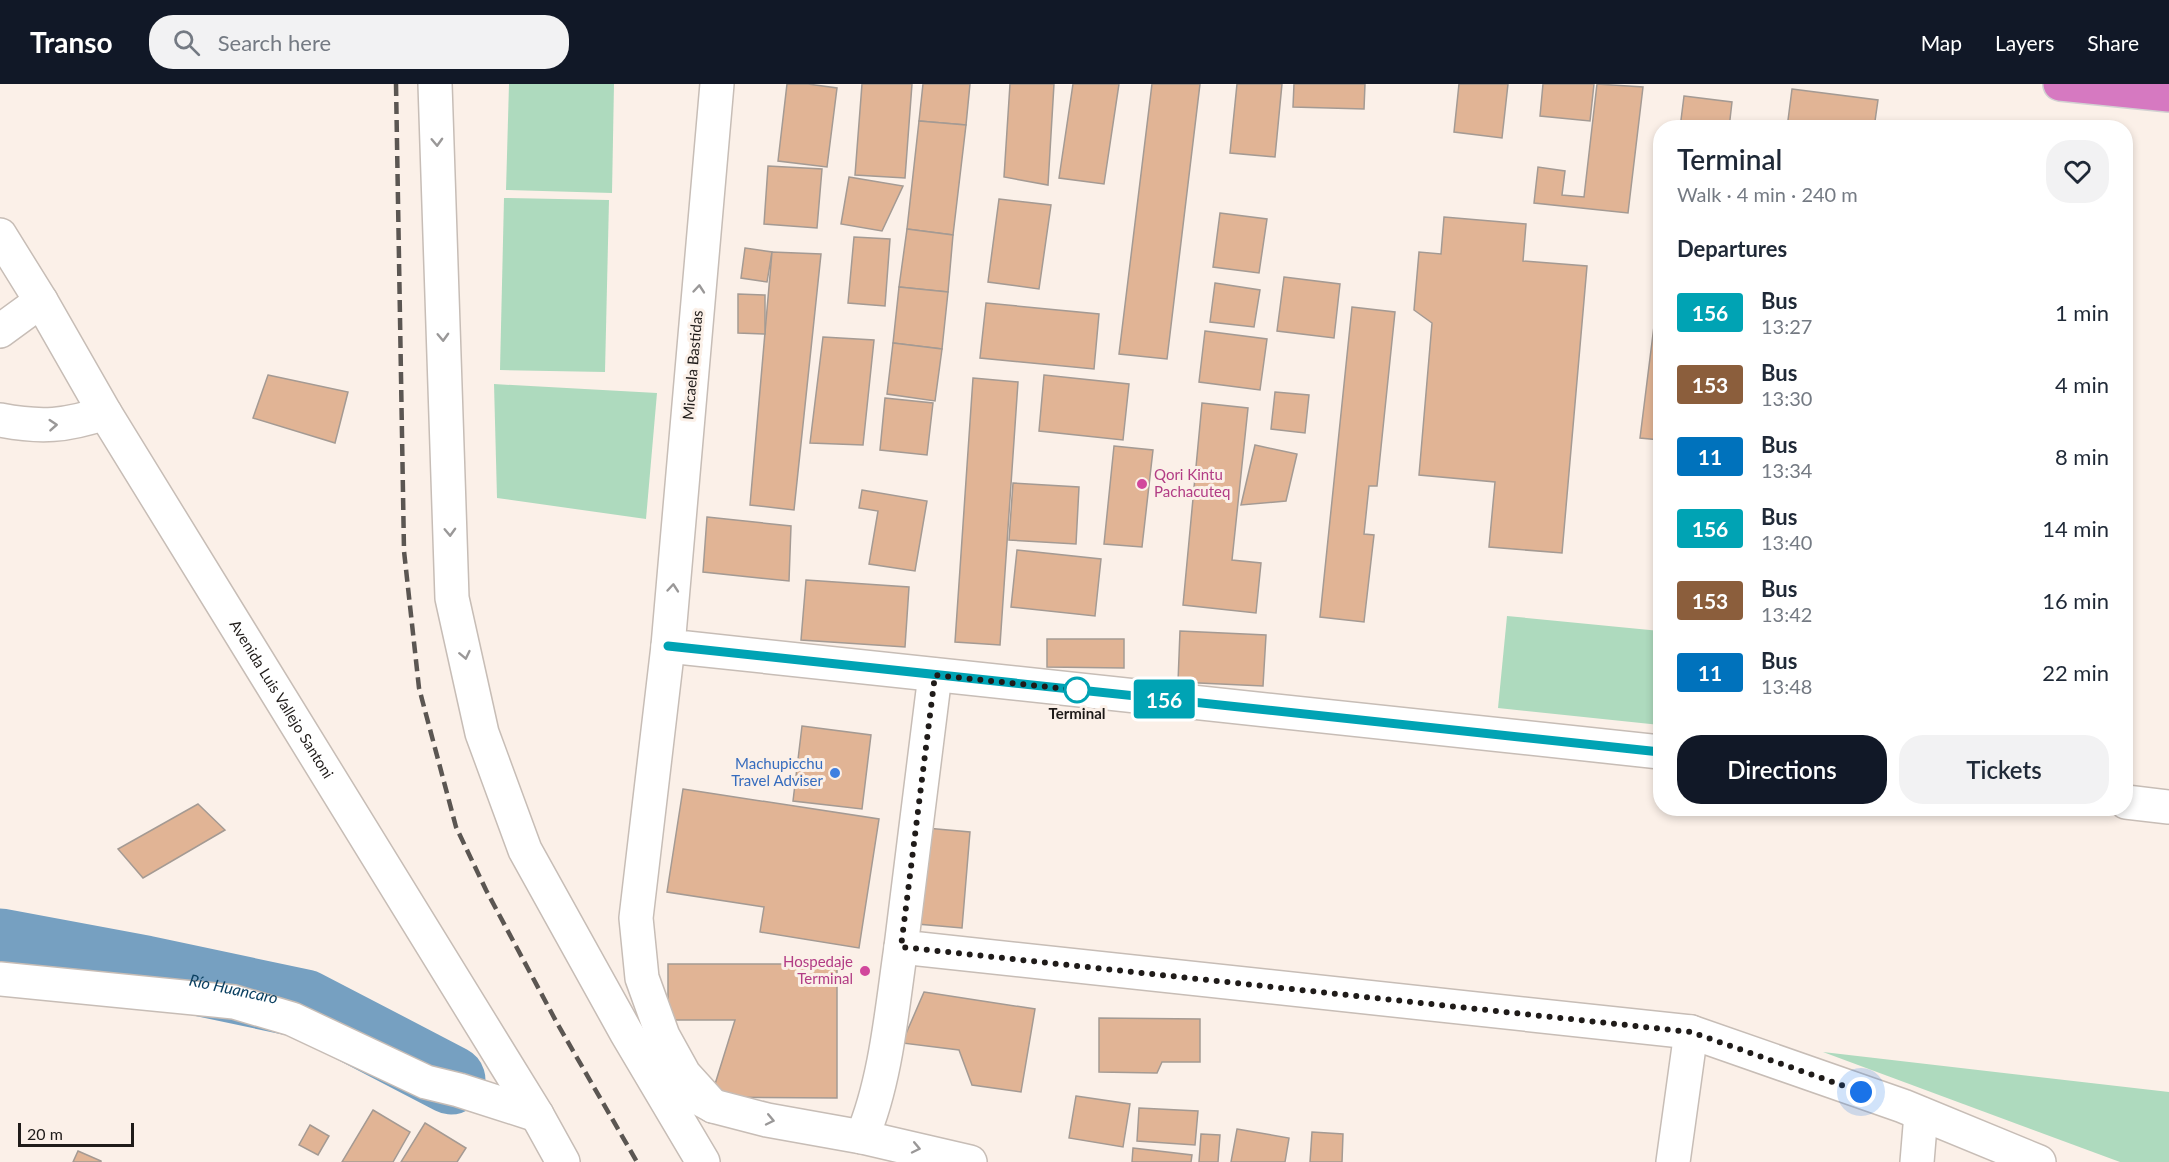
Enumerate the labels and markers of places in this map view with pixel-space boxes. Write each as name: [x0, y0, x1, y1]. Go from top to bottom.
place label: Qori Kintu Pachacuteq: [1154, 465, 1230, 500]
marker: Qori Kintu Pachacuteq: [1135, 477, 1149, 491]
marker: Terminal: [1064, 677, 1090, 703]
place label: Terminal: [1049, 704, 1105, 722]
place label: Machupicchu Travel Adviser: [731, 754, 824, 789]
marker: Machupicchu Travel Adviser: [828, 766, 842, 780]
place label: Hospedaje Terminal: [783, 952, 853, 987]
marker: Hospedaje Terminal: [858, 964, 872, 978]

